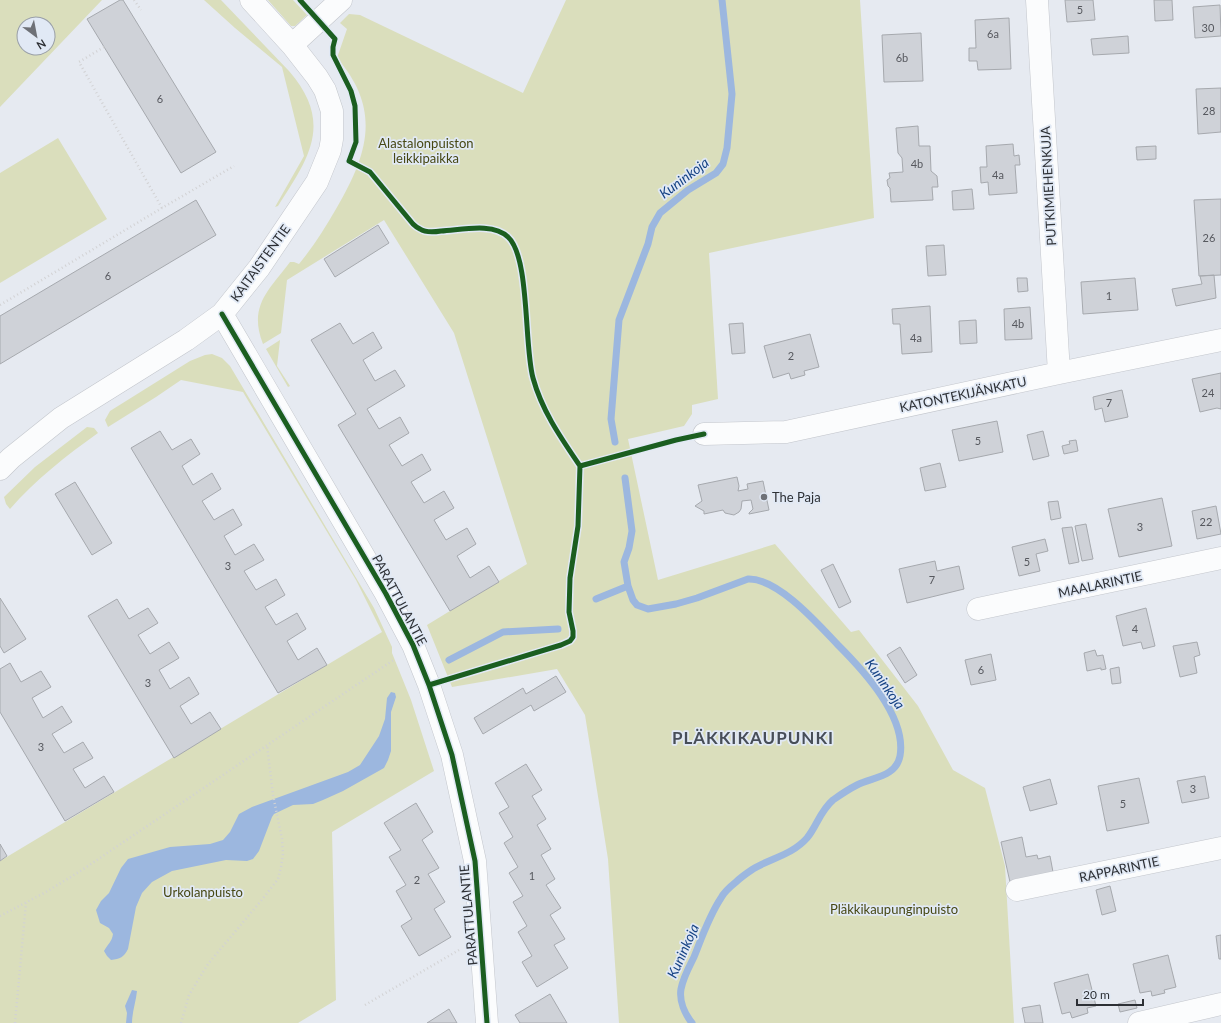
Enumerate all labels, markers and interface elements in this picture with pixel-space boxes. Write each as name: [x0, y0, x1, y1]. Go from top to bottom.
house number: 5: [1077, 3, 1083, 16]
north arrow: [16, 16, 56, 56]
house number: 30: [1202, 21, 1215, 34]
house number: 6a: [987, 27, 999, 40]
text: N: [35, 37, 49, 53]
house number: 6b: [896, 51, 908, 64]
house number: 6: [157, 92, 163, 105]
house number: 28: [1203, 104, 1215, 117]
street label: PUTKIMIEHENKUJA: [1037, 126, 1059, 246]
park label: Alastalonpuiston leikkipaikka: [378, 135, 474, 166]
water label: Kuninkoja: [656, 153, 712, 202]
house number: 4b: [911, 157, 923, 170]
house number: 4a: [992, 168, 1004, 181]
street label: KAITAISTENTIE: [227, 221, 293, 305]
house number: 26: [1203, 231, 1215, 244]
house number: 6: [105, 269, 111, 282]
house number: 1: [1106, 289, 1112, 302]
house number: 4b: [1012, 317, 1024, 330]
house number: 4a: [910, 331, 922, 344]
house number: 2: [788, 349, 794, 362]
street label: KATONTEKIJÄNKATU: [898, 373, 1028, 415]
house number: 24: [1202, 386, 1215, 399]
house number: 7: [1106, 396, 1112, 409]
house number: 5: [975, 434, 981, 447]
place label: The Paja: [772, 489, 821, 505]
marker: The Paja: [759, 492, 769, 502]
house number: 22: [1200, 515, 1212, 528]
house number: 3: [1137, 520, 1143, 533]
street label: PARATTULANTIE: [369, 552, 431, 648]
house number: 5: [1024, 555, 1030, 568]
house number: 3: [225, 559, 231, 572]
street label: MAALARINTIE: [1056, 567, 1144, 601]
house number: 7: [929, 573, 935, 586]
house number: 4: [1132, 622, 1139, 635]
water label: Kuninkoja: [862, 655, 909, 712]
house number: 6: [978, 663, 984, 676]
house number: 3: [145, 676, 151, 689]
district label: PLÄKKIKAUPUNKI: [672, 727, 834, 748]
house number: 3: [38, 740, 44, 753]
house number: 3: [1190, 782, 1196, 795]
house number: 5: [1120, 797, 1126, 810]
street label: RAPPARINTIE: [1078, 853, 1160, 885]
street label: PARATTULANTIE: [456, 864, 480, 966]
house number: 1: [529, 869, 535, 882]
house number: 2: [414, 873, 420, 886]
park label: Urkolanpuisto: [163, 884, 243, 900]
park label: Pläkkikaupunginpuisto: [830, 901, 958, 917]
water label: Kuninkoja: [663, 921, 702, 981]
scale bar: [1077, 981, 1143, 1007]
text: 20 m: [1083, 987, 1110, 1002]

